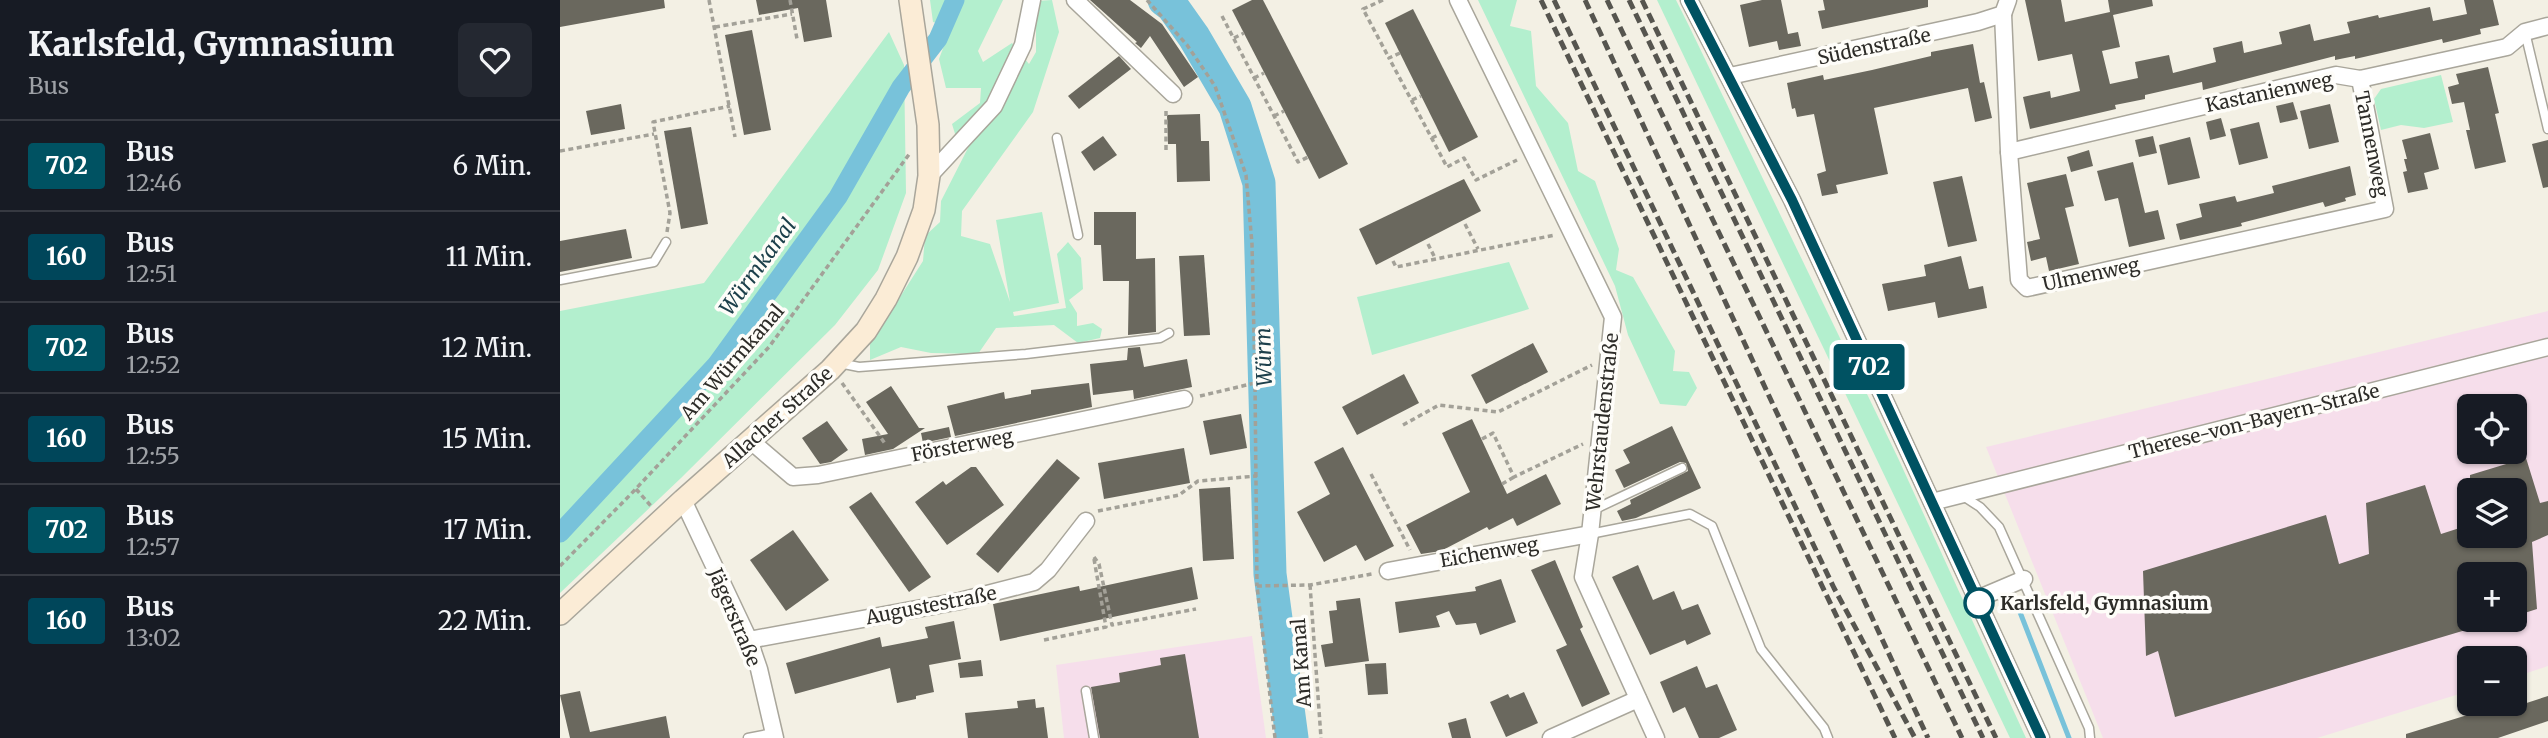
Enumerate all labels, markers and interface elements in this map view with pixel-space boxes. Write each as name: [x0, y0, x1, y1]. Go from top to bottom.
street label: Südenstraße: [1815, 22, 1933, 70]
button: heart: [458, 23, 532, 97]
text: Karlsfeld, Gymnasium: [28, 24, 394, 65]
street label: Kastanienweg: [2203, 67, 2335, 117]
text: Bus: [28, 71, 69, 100]
street label: Tannenweg: [2350, 89, 2394, 200]
text: Bus: [126, 135, 174, 168]
text: 6 Min.: [453, 149, 532, 182]
text: 702: [45, 150, 88, 181]
text: 12:46: [126, 168, 182, 197]
water label: Würmkanal: [713, 213, 802, 321]
text: Bus: [126, 226, 174, 259]
text: 11 Min.: [446, 240, 532, 273]
text: 160: [46, 241, 87, 272]
street label: Ulmenweg: [2040, 252, 2142, 296]
text: 12:51: [126, 259, 177, 288]
street label: Am Würmkanal: [675, 299, 789, 426]
text: Bus: [126, 317, 174, 350]
water label: Würm: [1249, 327, 1278, 387]
text: 12 Min.: [441, 331, 532, 364]
street label: Wehrstaudenstraße: [1581, 331, 1623, 513]
text: 702: [45, 332, 88, 363]
line badge: 702: [1829, 344, 1909, 390]
text: 12:52: [126, 350, 180, 379]
text: 702: [1848, 351, 1890, 382]
street label: Allacher Straße: [716, 361, 837, 474]
street label: Therese-von-Bayern-Straße: [2126, 378, 2382, 464]
map controls: [2457, 394, 2527, 716]
button: locate: [2457, 394, 2527, 464]
text: Bus: [126, 408, 174, 441]
text: 15 Min.: [442, 422, 532, 455]
text: 160: [46, 423, 87, 454]
street label: Försterweg: [909, 423, 1015, 467]
text: 12:55: [126, 441, 180, 470]
button: layers: [2457, 478, 2527, 548]
text: Bus: [126, 499, 174, 532]
text: 17 Min.: [443, 513, 532, 546]
text: 702: [45, 514, 88, 545]
street label: Eichenweg: [1438, 531, 1541, 572]
text: 12:57: [126, 532, 180, 561]
button: +: [2457, 562, 2527, 632]
street label: Jägerstraße: [703, 563, 766, 670]
street label: Augustestraße: [863, 581, 998, 630]
marker: Karlsfeld, Gymnasium: [1964, 588, 1994, 618]
text: Bus: [126, 590, 174, 623]
place label: Karlsfeld, Gymnasium: [2000, 591, 2209, 615]
text: 22 Min.: [438, 604, 532, 637]
text: 160: [46, 605, 87, 636]
street label: Am Kanal: [1286, 617, 1316, 709]
text: 13:02: [126, 623, 181, 652]
button: −: [2457, 646, 2527, 716]

